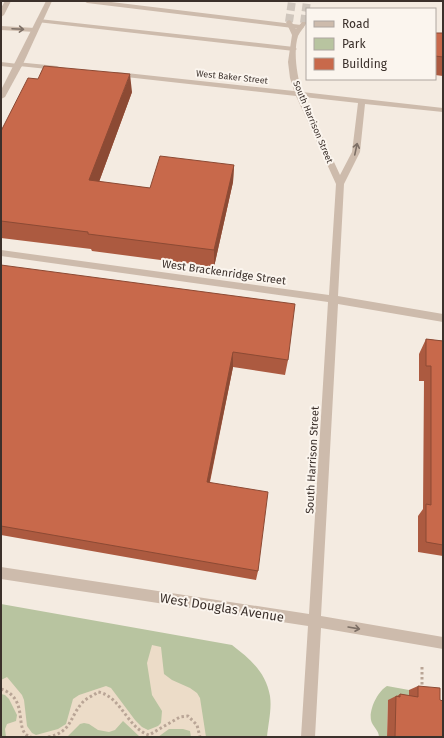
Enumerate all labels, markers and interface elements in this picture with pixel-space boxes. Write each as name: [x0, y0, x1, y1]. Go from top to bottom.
legend: [306, 8, 436, 80]
text: Road: [342, 17, 370, 31]
one-way arrow: [11, 25, 24, 32]
text: Park: [342, 37, 366, 51]
text: Building: [342, 57, 388, 71]
street label: West Baker Street: [196, 68, 269, 86]
street label: South Harrison Street: [291, 79, 335, 165]
one-way arrow: [352, 143, 360, 156]
street label: West Brackenridge Street: [161, 257, 287, 288]
street label: South Harrison Street: [303, 406, 322, 514]
street label: West Douglas Avenue: [159, 590, 285, 625]
one-way arrow: [347, 624, 360, 632]

